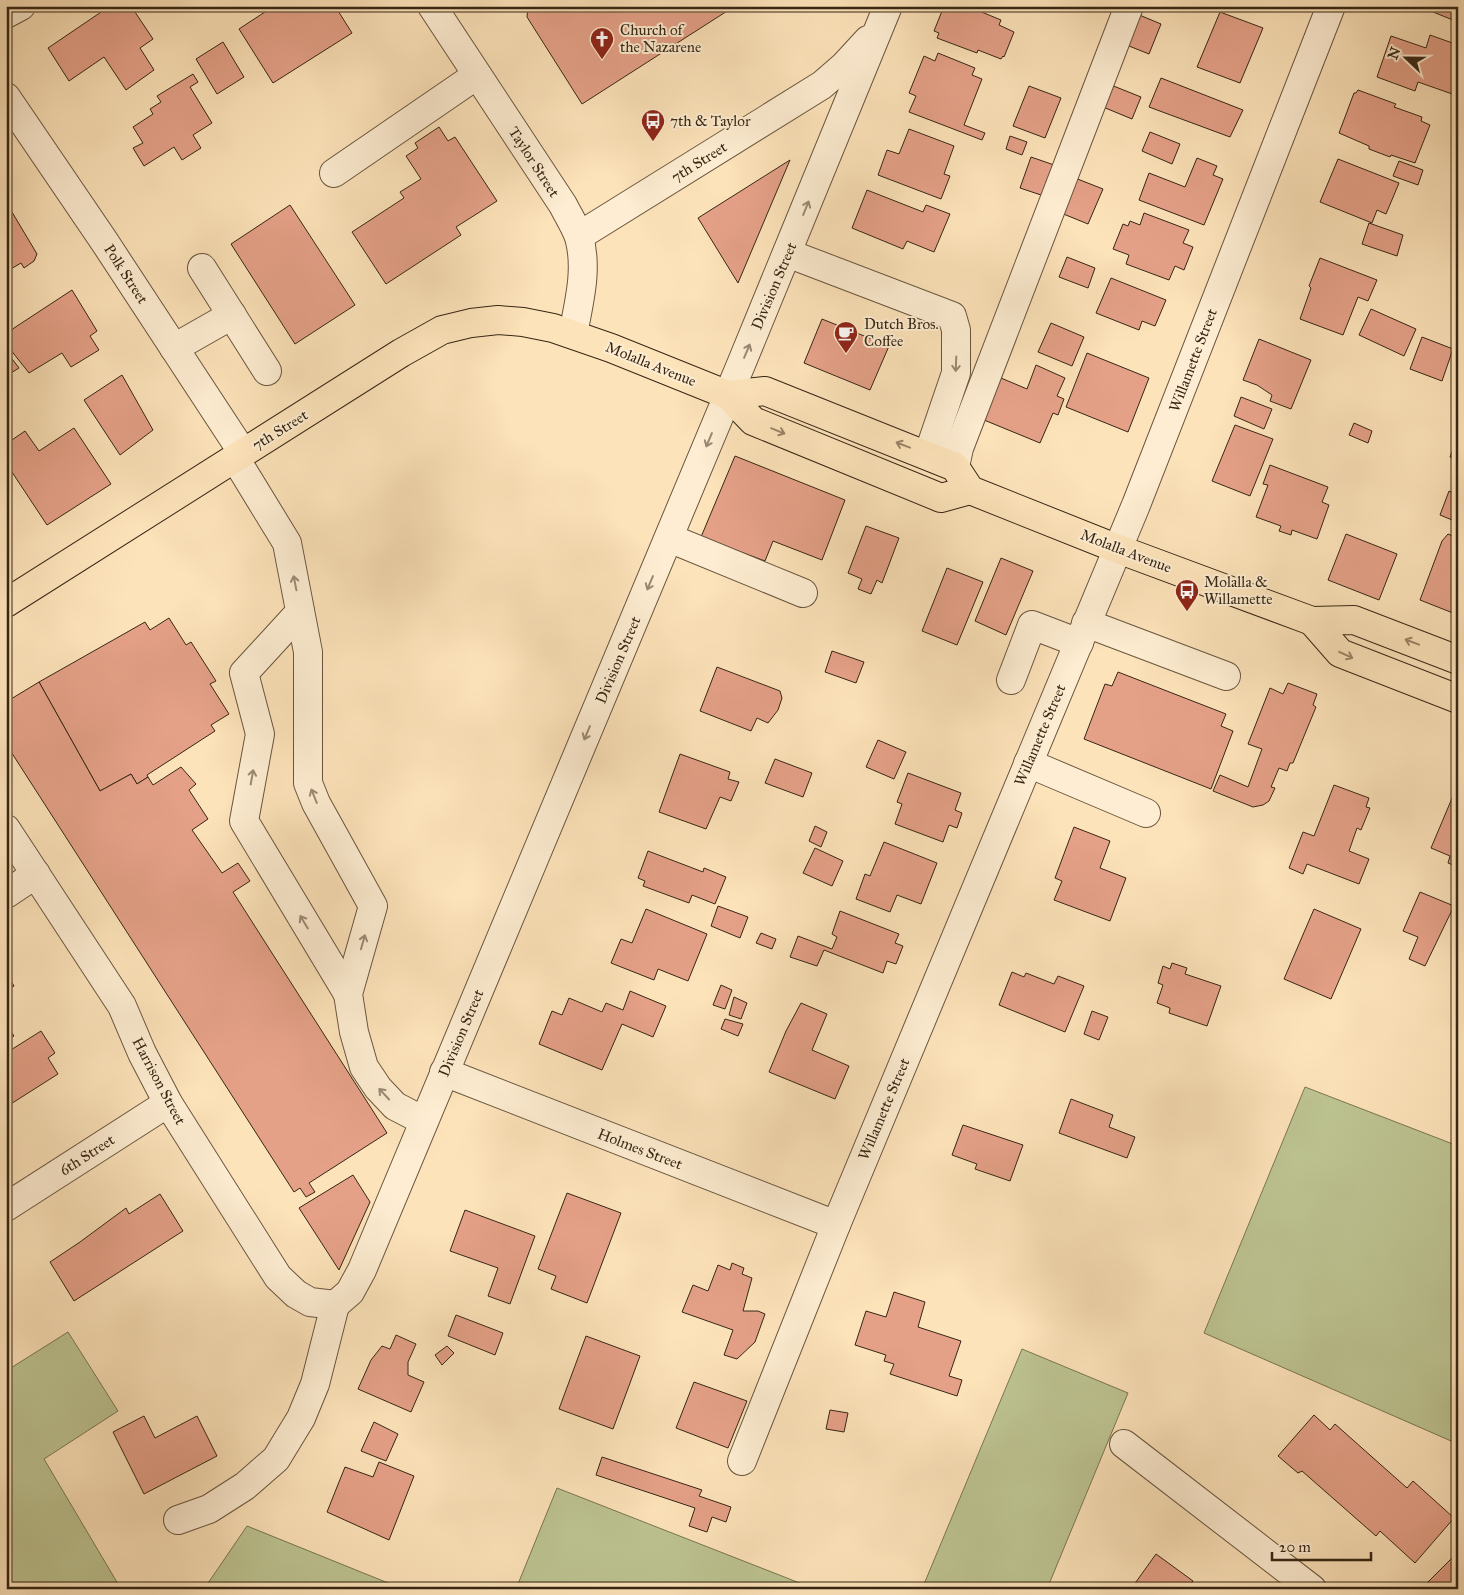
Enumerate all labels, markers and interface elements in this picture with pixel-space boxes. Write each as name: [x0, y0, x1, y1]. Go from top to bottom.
place label: Church of the Nazarene: [620, 21, 701, 56]
church icon: Church of the Nazarene: [589, 26, 615, 60]
north arrow: [1382, 32, 1432, 82]
text: N: [1384, 45, 1405, 62]
bus stop icon: 7th & Taylor: [640, 108, 666, 142]
place label: 7th & Taylor: [670, 112, 751, 130]
street label: Taylor Street: [505, 123, 564, 201]
street label: 7th Street: [668, 138, 731, 186]
one-way arrow: [802, 201, 811, 216]
street label: Division Street: [748, 239, 801, 332]
street label: Polk Street: [100, 241, 152, 308]
street label: Willamette Street: [1165, 305, 1221, 414]
place label: Dutch Bros. Coffee: [864, 315, 939, 350]
cafe icon: Dutch Bros. Coffee: [833, 320, 859, 354]
street label: Molalla Avenue: [603, 338, 699, 390]
one-way arrow: [743, 343, 752, 359]
one-way arrow: [952, 356, 961, 372]
street label: 7th Street: [249, 406, 312, 454]
one-way arrow: [770, 427, 786, 436]
one-way arrow: [704, 433, 713, 448]
one-way arrow: [896, 440, 911, 450]
street label: Molalla Avenue: [1078, 525, 1174, 577]
place label: Molalla & Willamette: [1204, 573, 1272, 608]
one-way arrow: [644, 575, 654, 590]
one-way arrow: [290, 576, 299, 592]
bus stop icon: Molalla & Willamette: [1174, 578, 1200, 612]
street label: Division Street: [592, 613, 645, 706]
one-way arrow: [1405, 637, 1420, 647]
one-way arrow: [1338, 651, 1353, 660]
street label: Willamette Street: [1010, 681, 1070, 789]
one-way arrow: [582, 725, 591, 740]
one-way arrow: [247, 770, 257, 786]
one-way arrow: [308, 789, 318, 804]
one-way arrow: [299, 916, 309, 930]
one-way arrow: [358, 935, 368, 951]
street label: Division Street: [435, 986, 488, 1079]
street label: Harrison Street: [128, 1034, 190, 1128]
street label: Willamette Street: [854, 1055, 914, 1163]
one-way arrow: [378, 1088, 390, 1101]
street label: Holmes Street: [595, 1125, 686, 1174]
street label: 6th Street: [56, 1130, 118, 1179]
scale bar: [1272, 1530, 1370, 1562]
text: 20 m: [1279, 1538, 1311, 1556]

